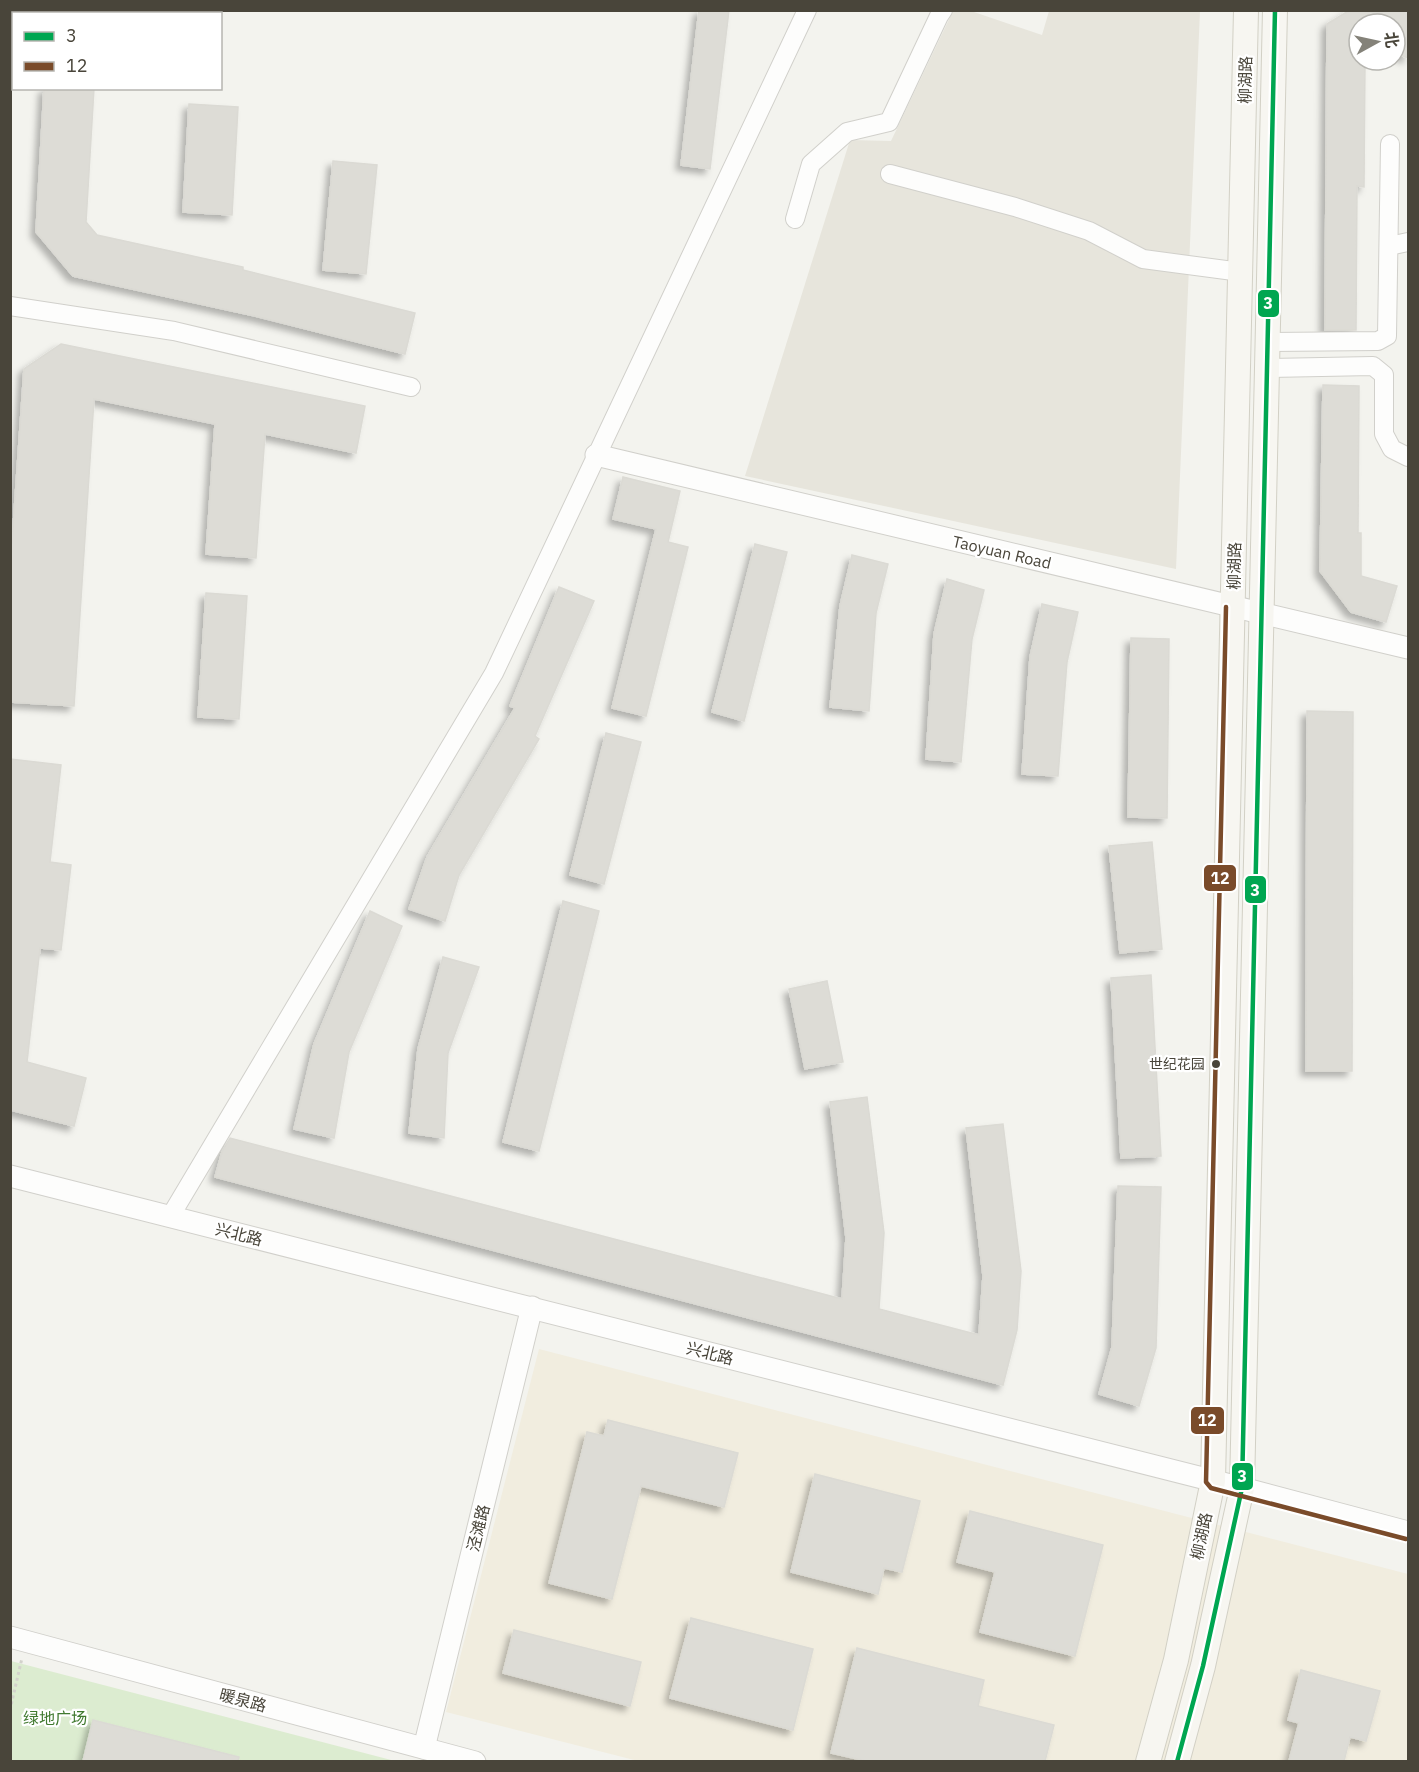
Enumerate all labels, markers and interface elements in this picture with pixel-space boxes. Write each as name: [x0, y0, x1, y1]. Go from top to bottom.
legend: [12, 12, 222, 90]
north arrow: [1347, 12, 1407, 72]
text: 3: [66, 24, 77, 47]
text: 北: [1381, 31, 1403, 49]
text: 12: [66, 54, 88, 77]
street label: 柳湖路: [1235, 56, 1255, 104]
line badge: 3: [1257, 289, 1280, 318]
text: 3: [1263, 293, 1273, 313]
street label: Taoyuan Road: [951, 531, 1053, 573]
street label: 柳湖路: [1224, 542, 1244, 590]
line badge: 12: [1203, 864, 1237, 892]
text: 12: [1210, 868, 1230, 888]
line badge: 3: [1244, 875, 1267, 904]
text: 3: [1250, 880, 1260, 900]
place label: 世纪花园: [1149, 1055, 1205, 1073]
marker: 世纪花园: [1210, 1058, 1222, 1070]
street label: 兴北路: [213, 1218, 265, 1250]
street label: 兴北路: [684, 1337, 736, 1369]
line badge: 12: [1190, 1406, 1225, 1435]
text: 12: [1197, 1410, 1217, 1430]
line badge: 3: [1231, 1462, 1254, 1491]
text: 3: [1237, 1466, 1247, 1486]
street label: 泾滩路: [462, 1502, 494, 1554]
street label: 柳湖路: [1186, 1510, 1216, 1562]
street label: 暖泉路: [217, 1684, 269, 1716]
park label: 绿地广场: [23, 1708, 87, 1728]

